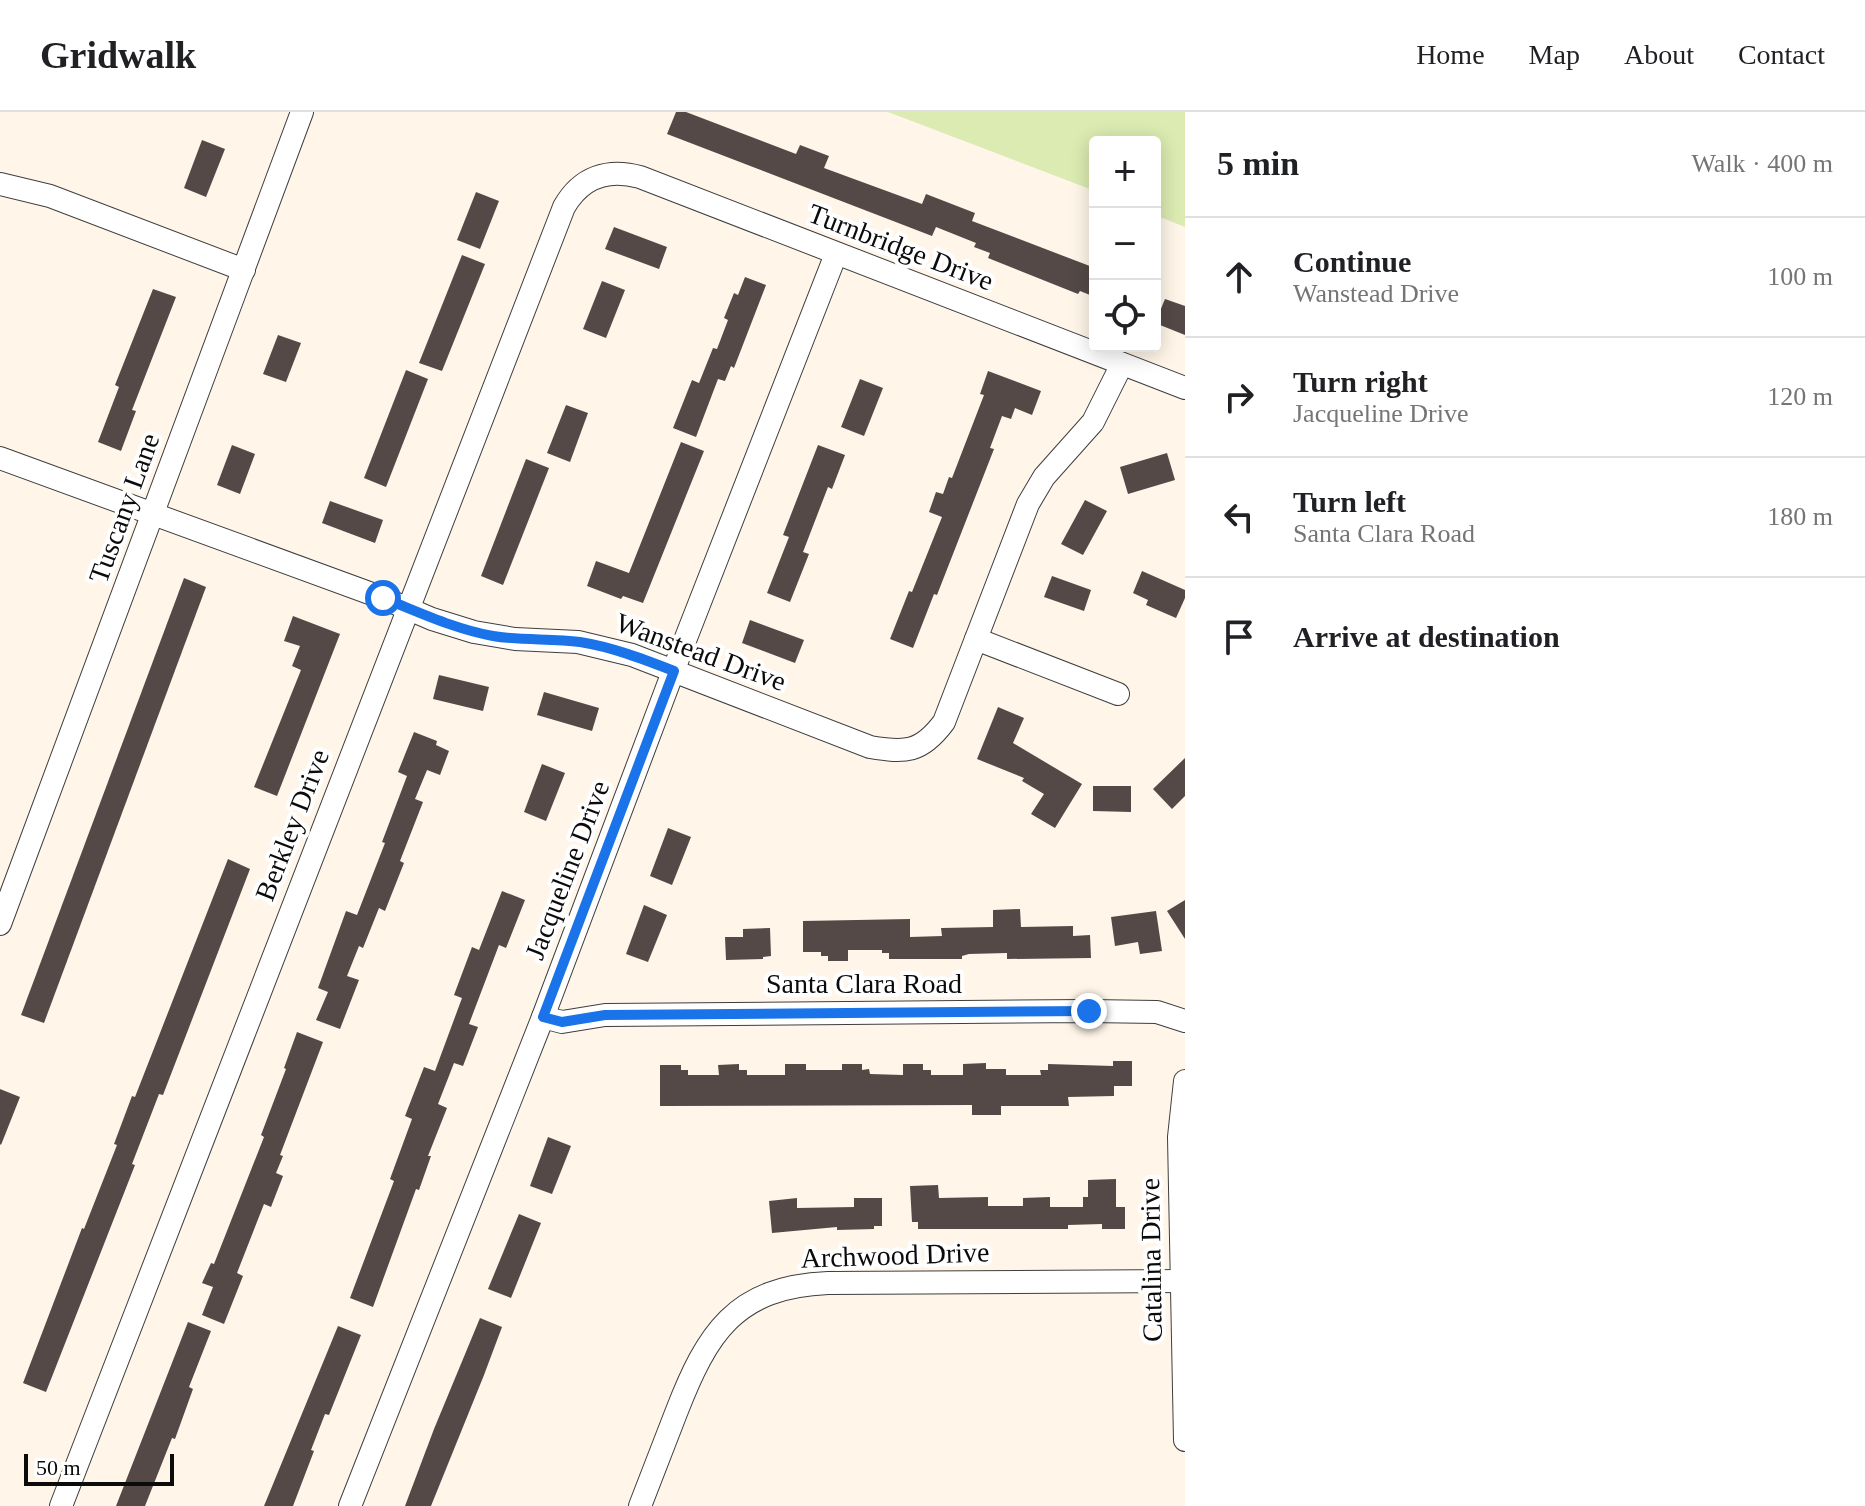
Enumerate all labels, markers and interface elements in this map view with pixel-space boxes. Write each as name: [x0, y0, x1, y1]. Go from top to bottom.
text: Gridwalk: [40, 34, 196, 76]
text: Home: [1416, 39, 1485, 70]
text: Map: [1529, 39, 1580, 70]
text: About: [1624, 39, 1694, 70]
text: Contact: [1738, 39, 1825, 70]
map controls: [1089, 136, 1161, 352]
button: +: [1089, 136, 1161, 208]
text: 5 min: [1217, 145, 1299, 182]
text: Walk · 400 m: [1691, 149, 1833, 178]
street label: Turnbridge Drive: [804, 197, 998, 297]
button: −: [1089, 208, 1161, 280]
text: Continue: [1293, 245, 1411, 278]
icon: ahead: [1217, 255, 1261, 299]
text: 100 m: [1767, 262, 1833, 291]
text: Wanstead Drive: [1293, 279, 1459, 308]
button: locate: [1089, 280, 1161, 352]
text: Turn right: [1293, 365, 1428, 398]
icon: right: [1217, 375, 1261, 419]
text: 120 m: [1767, 382, 1833, 411]
text: Jacqueline Drive: [1293, 399, 1468, 428]
street label: Tuscany Lane: [83, 429, 165, 587]
text: Turn left: [1293, 485, 1406, 518]
icon: left: [1217, 495, 1261, 539]
text: 180 m: [1767, 502, 1833, 531]
text: Santa Clara Road: [1293, 519, 1475, 548]
route start: [365, 580, 401, 616]
street label: Wanstead Drive: [612, 607, 790, 697]
icon: arrive: [1217, 615, 1261, 659]
text: Arrive at destination: [1293, 620, 1560, 653]
street label: Berkley Drive: [249, 745, 335, 905]
street label: Jacqueline Drive: [519, 776, 615, 964]
street label: Santa Clara Road: [766, 968, 962, 999]
route end: [1071, 993, 1107, 1029]
street label: Catalina Drive: [1134, 1178, 1168, 1342]
street label: Archwood Drive: [800, 1236, 990, 1274]
scale bar: [24, 1450, 174, 1486]
text: 50 m: [36, 1455, 81, 1480]

